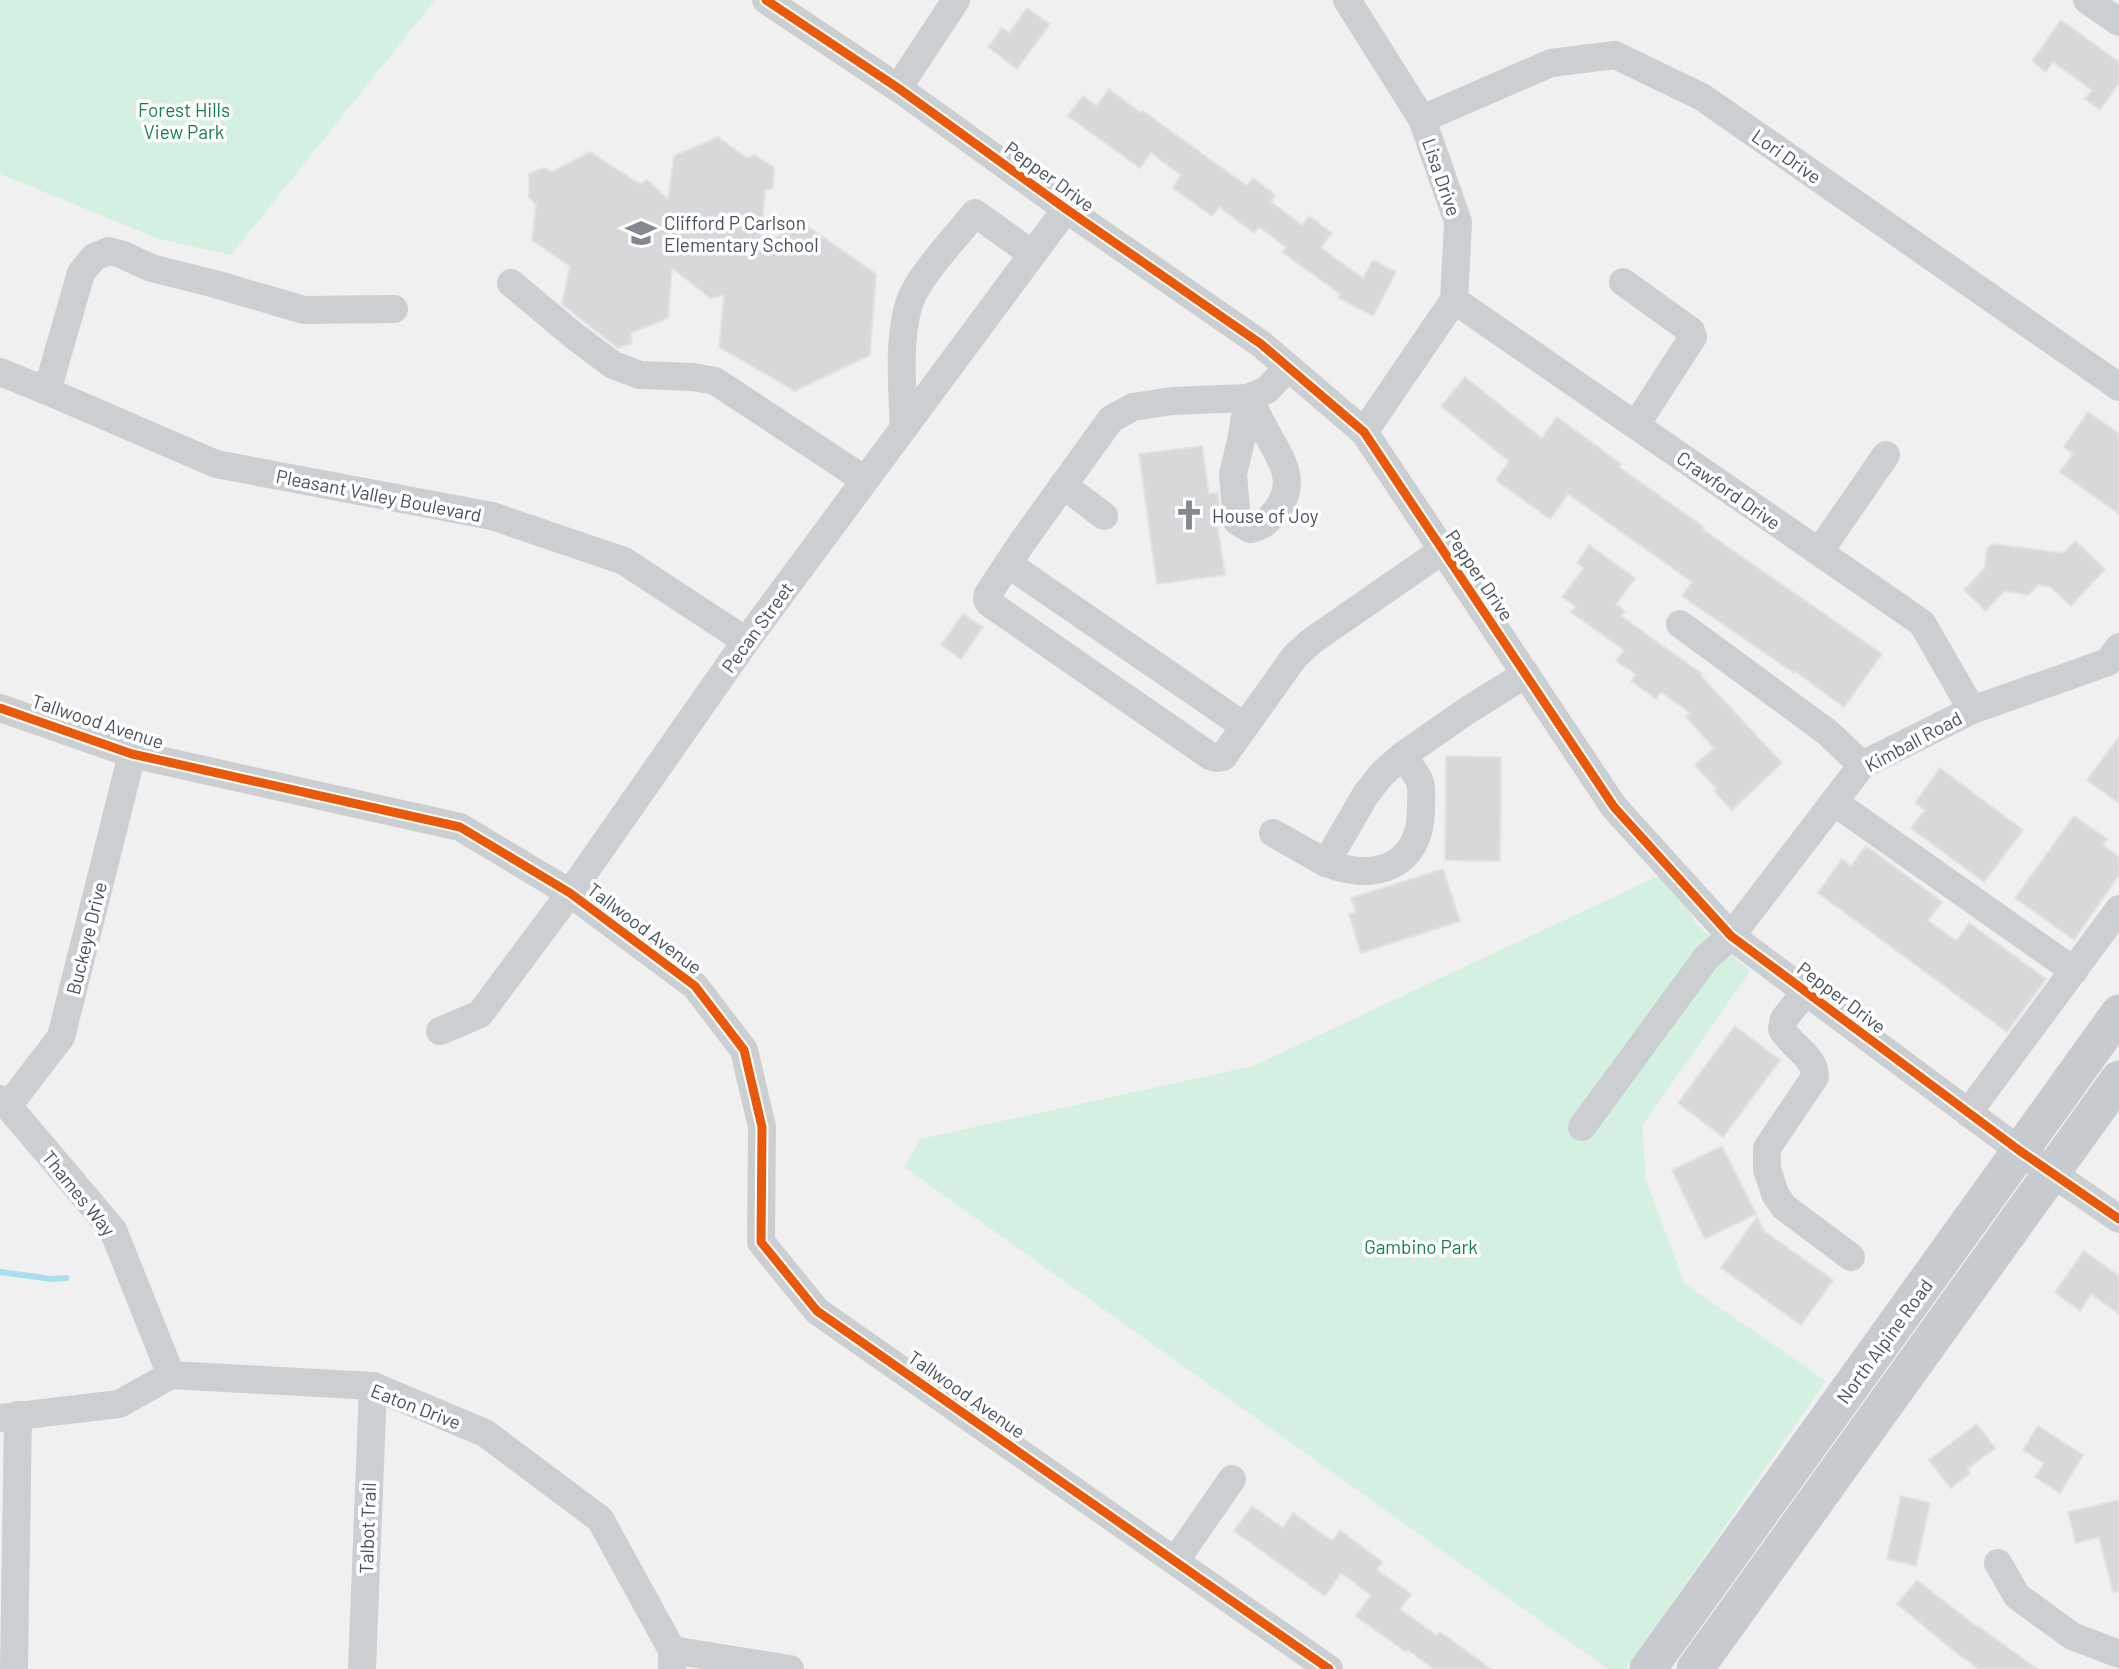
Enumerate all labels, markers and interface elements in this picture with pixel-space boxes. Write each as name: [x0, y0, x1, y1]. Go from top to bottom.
park label: Forest Hills View Park: [138, 98, 230, 143]
street label: Lori Drive: [1748, 124, 1826, 188]
street label: Lisa Drive: [1418, 135, 1466, 219]
street label: Pepper Drive: [1001, 136, 1099, 216]
place label: Clifford P Carlson Elementary School: [664, 211, 819, 256]
school or university icon: Clifford P Carlson Elementary School: [624, 216, 658, 250]
street label: Crawford Drive: [1673, 446, 1785, 534]
street label: Pleasant Valley Boulevard: [274, 464, 484, 526]
church icon: House of Joy: [1172, 498, 1206, 532]
place label: House of Joy: [1212, 504, 1319, 527]
street label: Pepper Drive: [1441, 525, 1519, 625]
street label: Pecan Street: [716, 577, 798, 677]
street label: Tallwood Avenue: [29, 689, 167, 753]
street label: Kimball Road: [1860, 706, 1966, 776]
street label: Tallwood Avenue: [583, 877, 707, 979]
street label: Buckeye Drive: [61, 879, 111, 997]
street label: Pepper Drive: [1793, 956, 1891, 1038]
street label: Thames Way: [38, 1146, 121, 1241]
park label: Gambino Park: [1364, 1235, 1478, 1258]
street label: North Alpine Road: [1831, 1274, 1937, 1408]
street label: Tallwood Avenue: [904, 1345, 1030, 1443]
street label: Eaton Drive: [368, 1378, 464, 1434]
street label: Talbot Trail: [354, 1482, 380, 1574]

